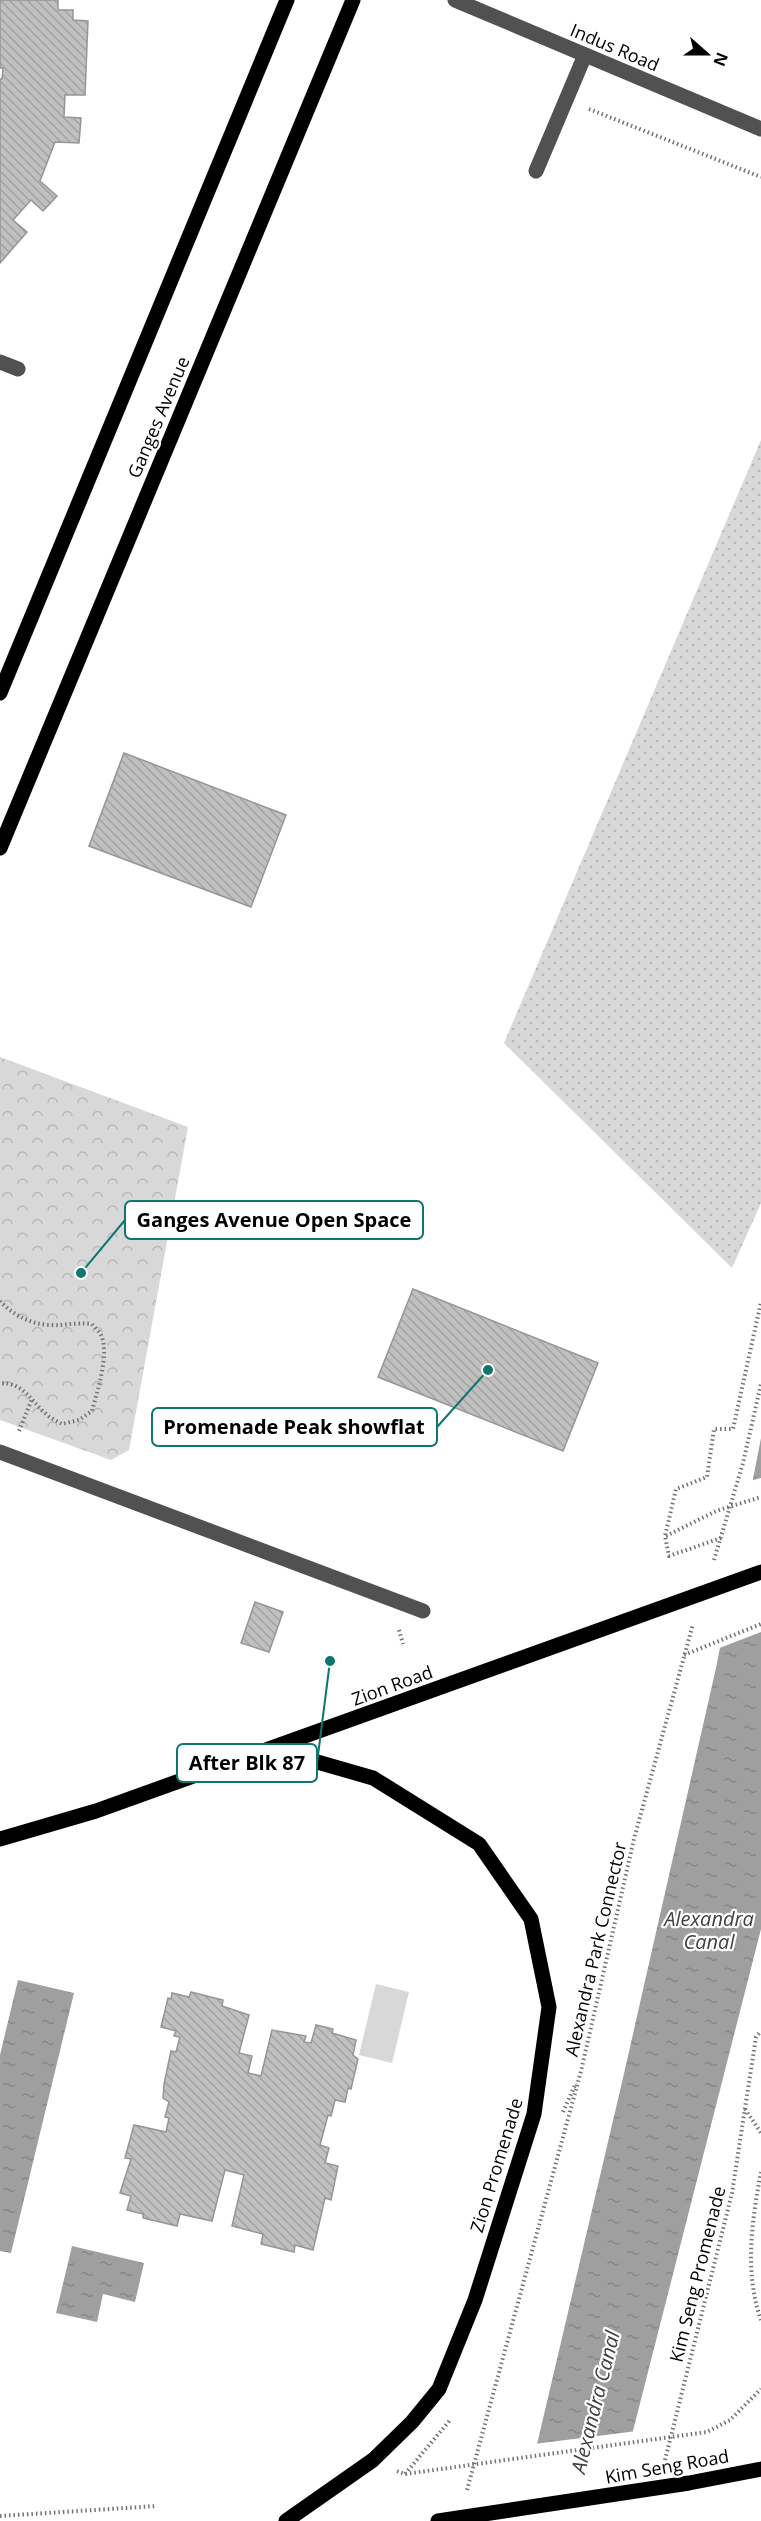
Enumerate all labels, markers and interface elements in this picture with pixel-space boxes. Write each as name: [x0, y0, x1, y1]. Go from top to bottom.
street label: Indus Road: [567, 18, 663, 76]
north arrow: [677, 24, 737, 84]
text: N: [708, 49, 734, 69]
street label: Ganges Avenue: [122, 353, 194, 481]
callout: Ganges Avenue Open Space: [125, 1201, 423, 1239]
text: Ganges Avenue Open Space: [137, 1206, 411, 1233]
callout: Promenade Peak showflat: [152, 1408, 437, 1446]
text: Promenade Peak showflat: [163, 1413, 425, 1440]
street label: Zion Road: [348, 1659, 436, 1711]
callout: After Blk 87: [177, 1744, 317, 1782]
text: After Blk 87: [189, 1749, 305, 1776]
street label: Alexandra Park Connector: [559, 1839, 632, 2059]
water label: Alexandra Canal: [662, 1905, 754, 1955]
street label: Zion Promenade: [464, 2095, 528, 2235]
street label: Kim Seng Promenade: [664, 2184, 730, 2364]
water label: Alexandra Canal: [564, 2327, 626, 2478]
street label: Kim Seng Road: [603, 2443, 731, 2489]

